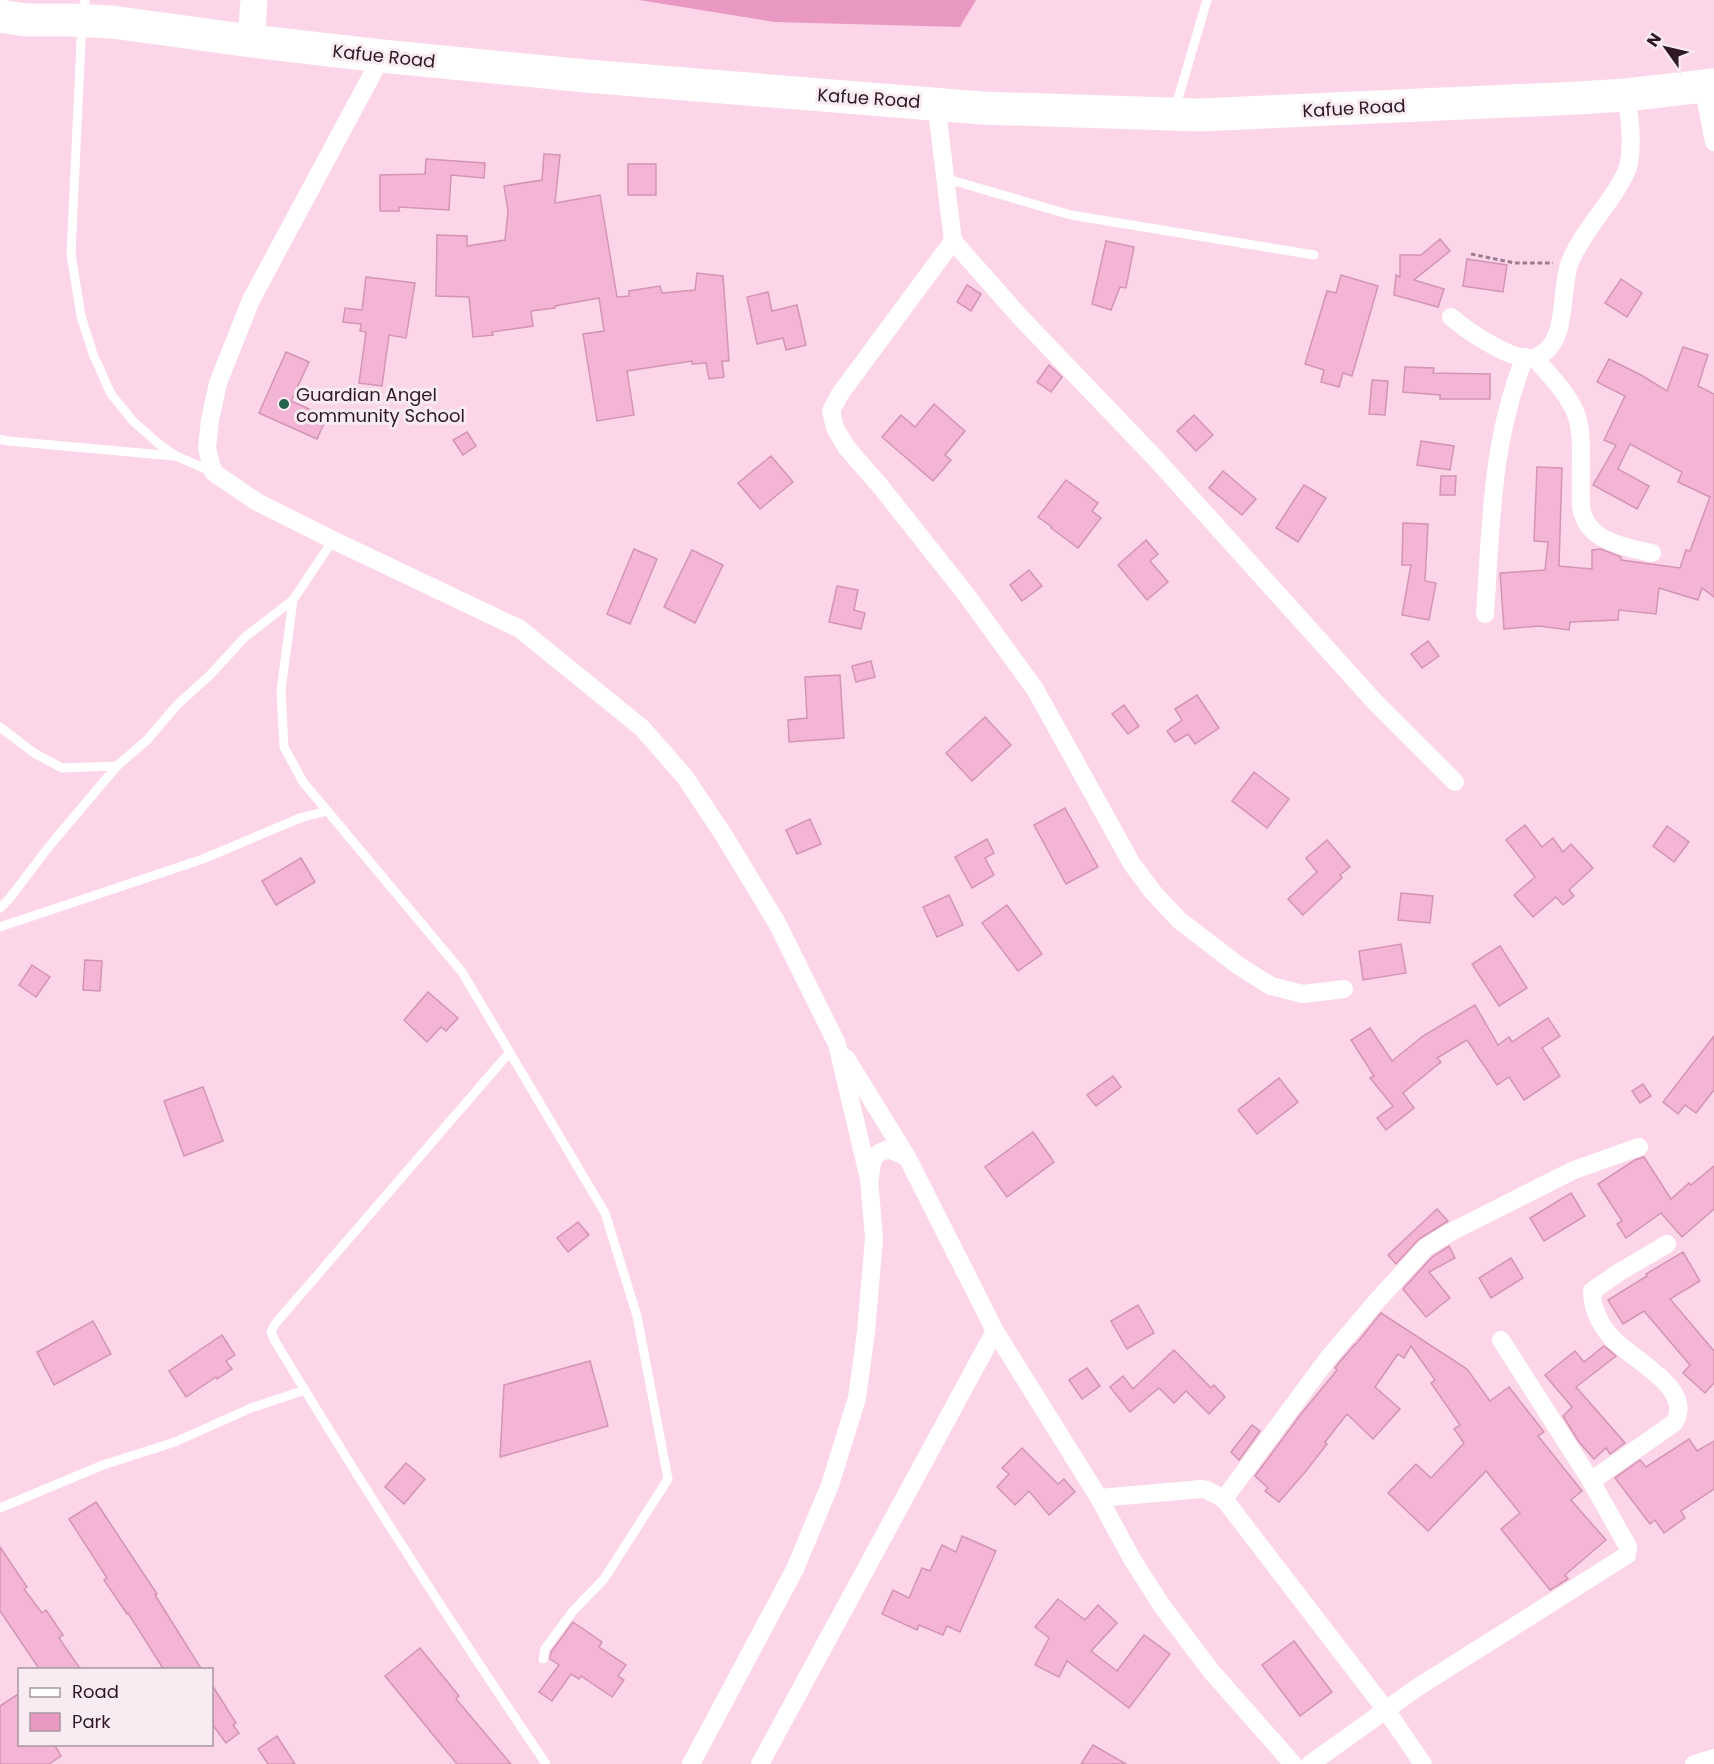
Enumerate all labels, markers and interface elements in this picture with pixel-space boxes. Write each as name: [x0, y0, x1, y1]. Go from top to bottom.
north arrow: [1636, 18, 1696, 78]
text: N: [1641, 28, 1667, 51]
street label: Kafue Road: [331, 38, 437, 74]
street label: Kafue Road: [817, 82, 921, 114]
street label: Kafue Road: [1302, 93, 1406, 123]
place label: Guardian Angel community School: [296, 382, 465, 428]
marker: Guardian Angel community School: [277, 397, 291, 411]
legend: [18, 1668, 213, 1746]
text: Road: [72, 1679, 119, 1704]
text: Park: [72, 1709, 111, 1734]

